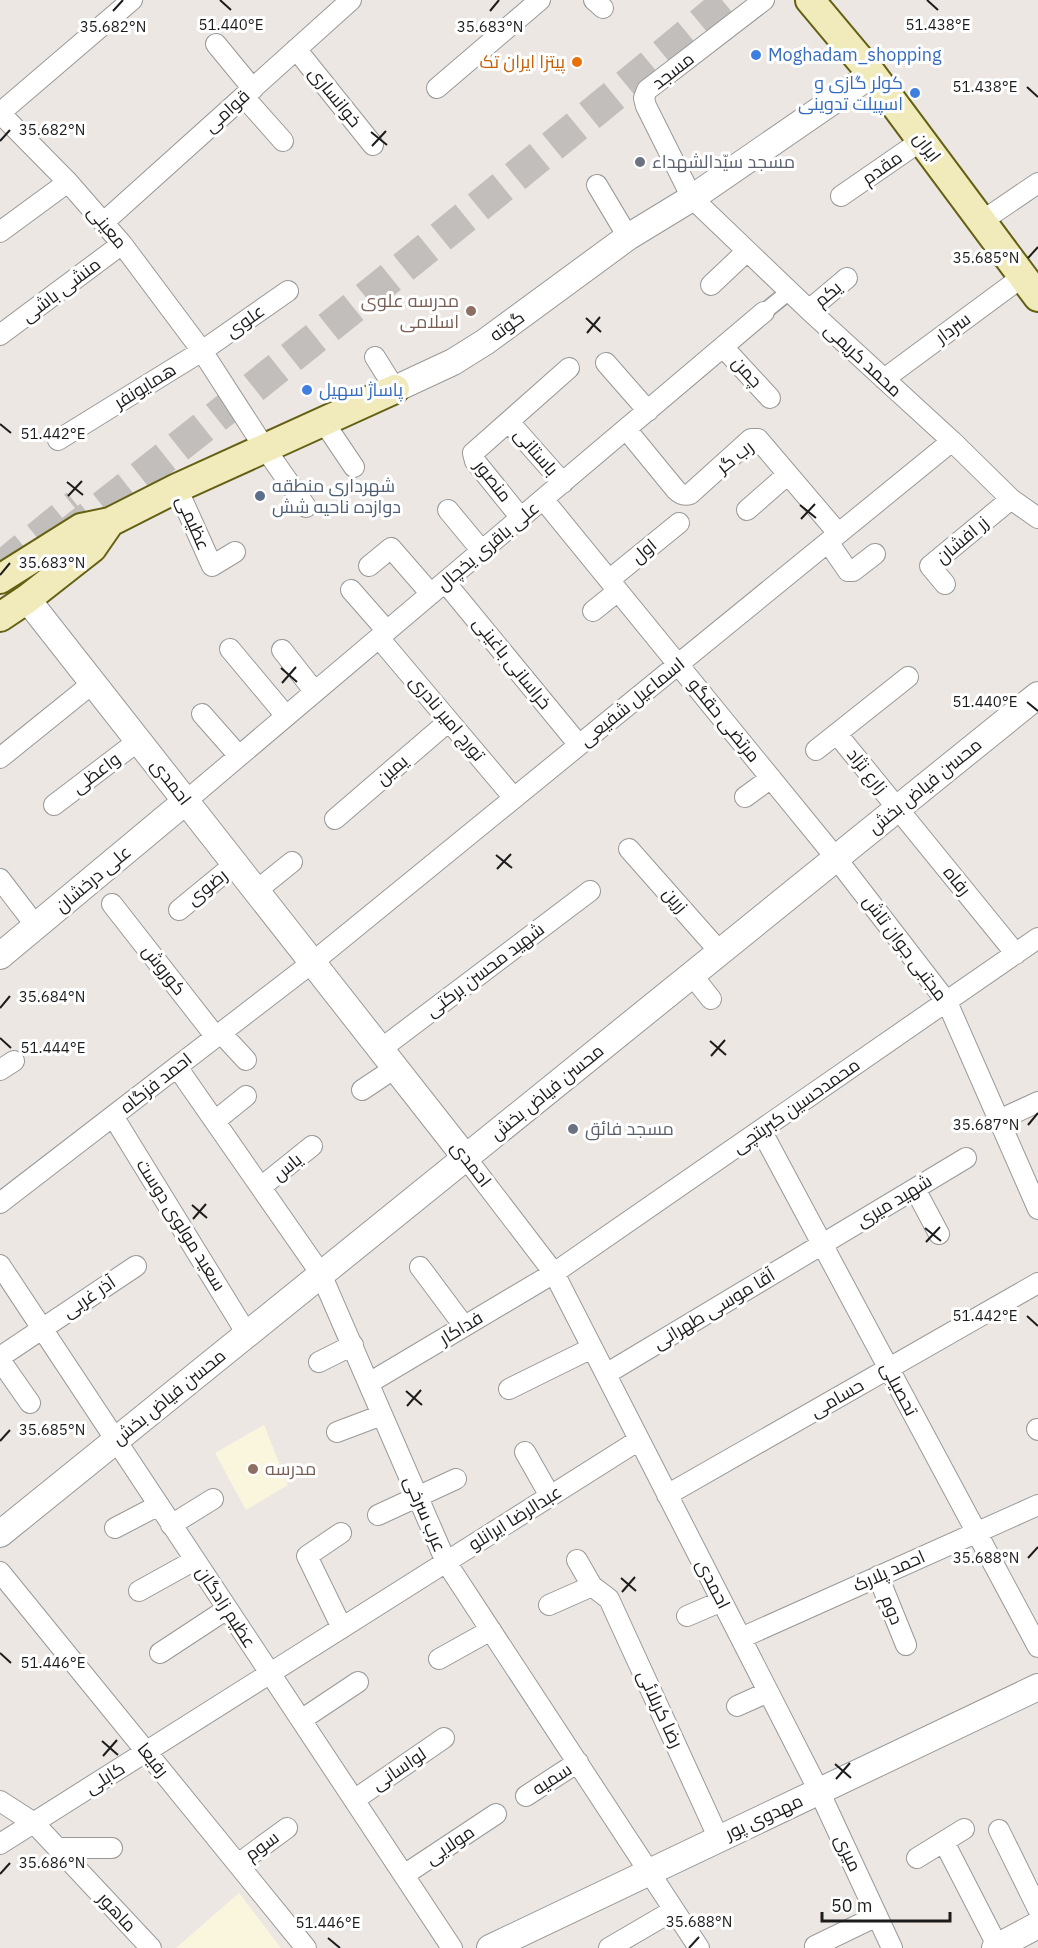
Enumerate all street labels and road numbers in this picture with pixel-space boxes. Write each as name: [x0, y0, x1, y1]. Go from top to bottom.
street label: مسجد: [647, 47, 698, 94]
street label: خوانساری: [304, 62, 367, 132]
street label: قوامی: [199, 84, 254, 137]
street label: ایران: [909, 127, 946, 166]
street label: مقدم: [857, 146, 907, 190]
street label: معینی: [83, 200, 132, 253]
street label: منشی باشی: [16, 252, 105, 327]
street label: یکم: [809, 276, 847, 312]
street label: علوی: [221, 299, 269, 342]
street label: گوته: [485, 305, 529, 346]
street label: سردار: [930, 307, 975, 349]
street label: محمد کریمی: [820, 318, 907, 401]
street label: چمن: [726, 351, 768, 393]
street label: همایونفر: [109, 358, 180, 414]
street label: باستانی: [509, 423, 564, 480]
street label: رب گر: [711, 435, 758, 479]
street label: منصور: [469, 454, 517, 506]
street label: عظیمی: [171, 492, 216, 554]
street label: علی باقری یخچال: [432, 496, 544, 596]
street label: زر افشان: [930, 511, 993, 568]
street label: اول: [626, 533, 661, 568]
street label: خراسانی باغینی: [468, 612, 557, 714]
street label: اسماعیل شفیعی: [574, 652, 689, 751]
street label: تورج امیر نادری: [404, 670, 490, 766]
street label: مرتضی حقگو: [683, 673, 765, 767]
street label: محسن فیاض بخش: [863, 733, 986, 839]
street label: زارع نژاد: [841, 743, 893, 799]
street label: واعظی: [67, 747, 124, 798]
street label: یمین: [371, 749, 413, 790]
street label: احمدی: [146, 754, 197, 810]
street label: علی درخشان: [50, 840, 136, 917]
street label: رفاه: [939, 861, 976, 900]
street label: رضوی: [182, 863, 232, 910]
street label: زرین: [658, 882, 693, 917]
street label: مجتبی جوان تاش: [858, 890, 953, 1005]
street label: شهید محسن برکتی: [421, 917, 549, 1022]
street label: کوروش: [137, 940, 191, 1000]
street label: محسن فیاض بخش: [485, 1039, 608, 1145]
street label: احمد فزگاه: [115, 1047, 196, 1118]
street label: محمدحسین کبریتچی: [727, 1053, 865, 1159]
street label: احمدی: [446, 1136, 497, 1192]
street label: یاس: [267, 1148, 306, 1186]
street label: سعید مولوی دوست: [132, 1154, 231, 1295]
street label: شهید میری: [852, 1169, 936, 1232]
street label: آقا موسی طهرانی: [648, 1263, 779, 1354]
street label: آذر غربی: [58, 1270, 120, 1323]
street label: فداکار: [434, 1306, 487, 1350]
street label: محسن فیاض بخش: [107, 1344, 230, 1450]
street label: تحصیلی: [876, 1358, 923, 1420]
street label: حسامی: [806, 1373, 868, 1422]
street label: عرب سرخی: [399, 1472, 452, 1555]
street label: عبدالرضا ایرانلو: [464, 1480, 566, 1555]
street label: احمد پلارک: [849, 1544, 929, 1598]
street label: احمدی: [691, 1555, 736, 1612]
street label: عظیم زادگان: [191, 1561, 261, 1653]
street label: دوم: [875, 1592, 909, 1628]
street label: رضا کربلائی: [632, 1666, 688, 1751]
street label: رفیعا: [133, 1738, 174, 1782]
street label: لواسانی: [367, 1742, 430, 1795]
street label: کابلی: [80, 1756, 129, 1799]
street label: سمیه: [528, 1757, 576, 1800]
street label: مهدوی پور: [720, 1789, 807, 1846]
street label: مولایی: [421, 1820, 479, 1869]
street label: سوم: [240, 1826, 284, 1866]
street label: میری: [830, 1831, 867, 1875]
street label: ماهور: [92, 1886, 142, 1936]

